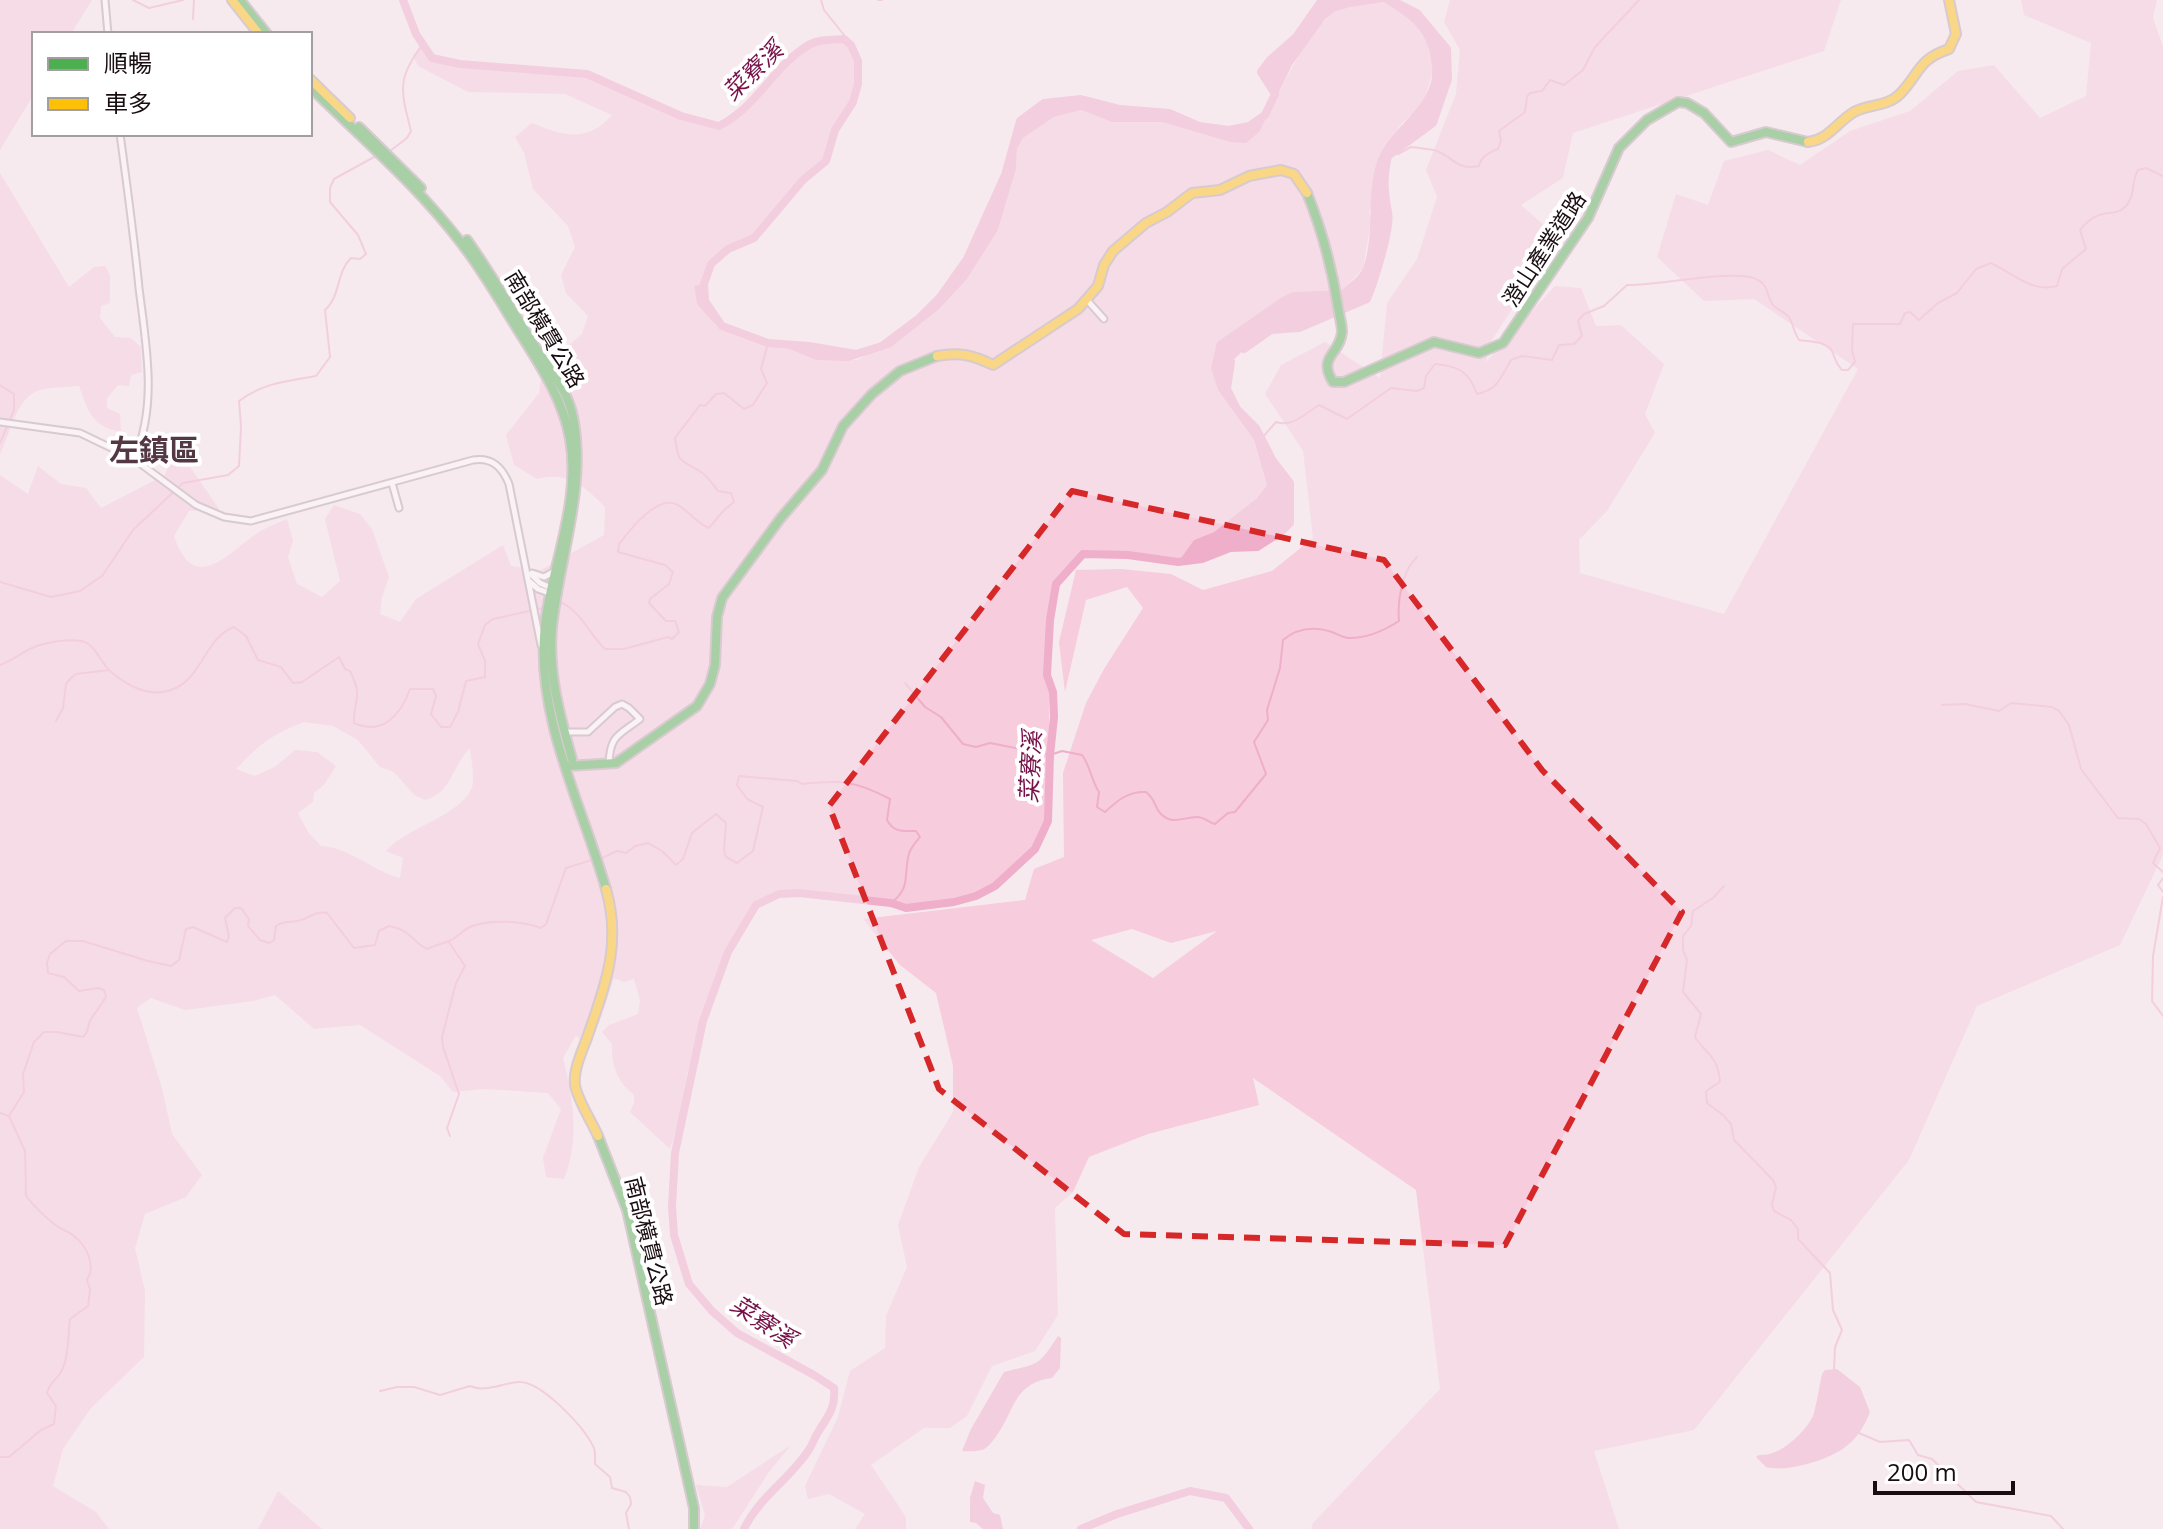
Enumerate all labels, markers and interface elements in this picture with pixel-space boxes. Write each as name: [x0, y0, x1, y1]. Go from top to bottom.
water label: 菜竂溪: [715, 31, 791, 107]
legend: [32, 32, 312, 136]
text: 順暢: [104, 46, 152, 79]
text: 車多: [104, 86, 152, 119]
street label: 澄山產業道路: [1495, 185, 1592, 312]
street label: 南部橫貫公路: [499, 264, 593, 393]
district label: 左鎮區: [109, 429, 199, 470]
water label: 菜竂溪: [1011, 727, 1048, 804]
street label: 南部橫貫公路: [619, 1173, 680, 1308]
water label: 菜竂溪: [725, 1287, 805, 1356]
scale bar: [1875, 1445, 2013, 1495]
text: 200 m: [1887, 1455, 1957, 1488]

